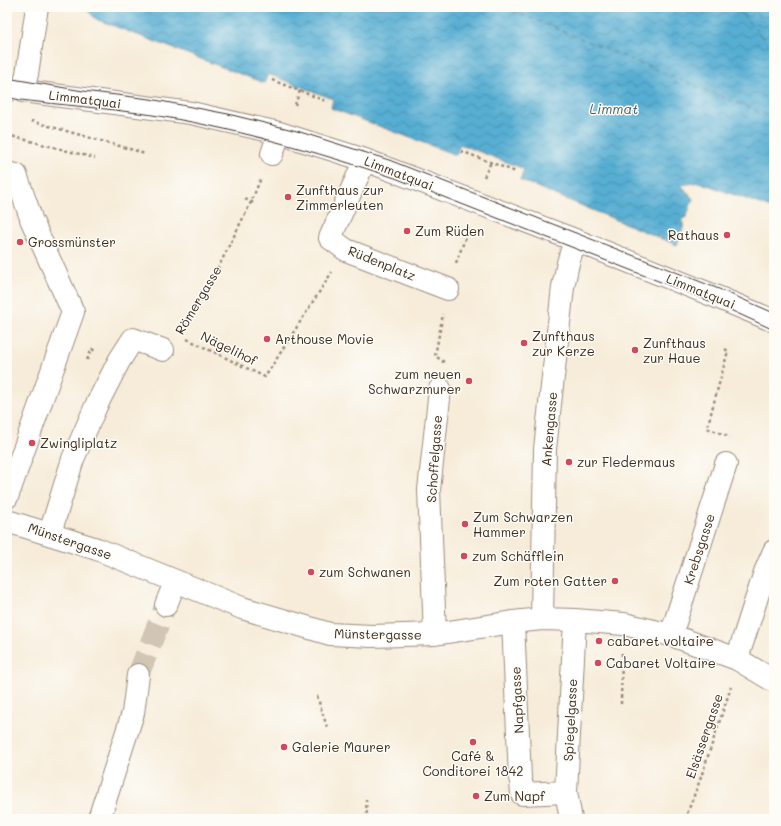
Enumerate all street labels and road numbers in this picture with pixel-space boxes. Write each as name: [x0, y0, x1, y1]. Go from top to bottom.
street label: Limmatquai: [48, 86, 122, 111]
street label: Limmatquai: [362, 152, 436, 194]
street label: Rüdenplatz: [346, 241, 418, 284]
street label: Römergasse: [170, 262, 225, 337]
street label: Limmatquai: [664, 269, 738, 312]
street label: Nägelihof: [198, 327, 261, 369]
street label: Ankengasse: [537, 391, 560, 467]
street label: Schoffelgasse: [422, 415, 445, 503]
street label: Krebsgasse: [679, 511, 718, 586]
street label: Münstergasse: [26, 518, 114, 563]
street label: Münstergasse: [334, 624, 422, 643]
street label: Napfgasse: [506, 666, 527, 734]
street label: Spiegelgasse: [559, 678, 580, 762]
street label: Elsässergasse: [681, 691, 726, 781]

